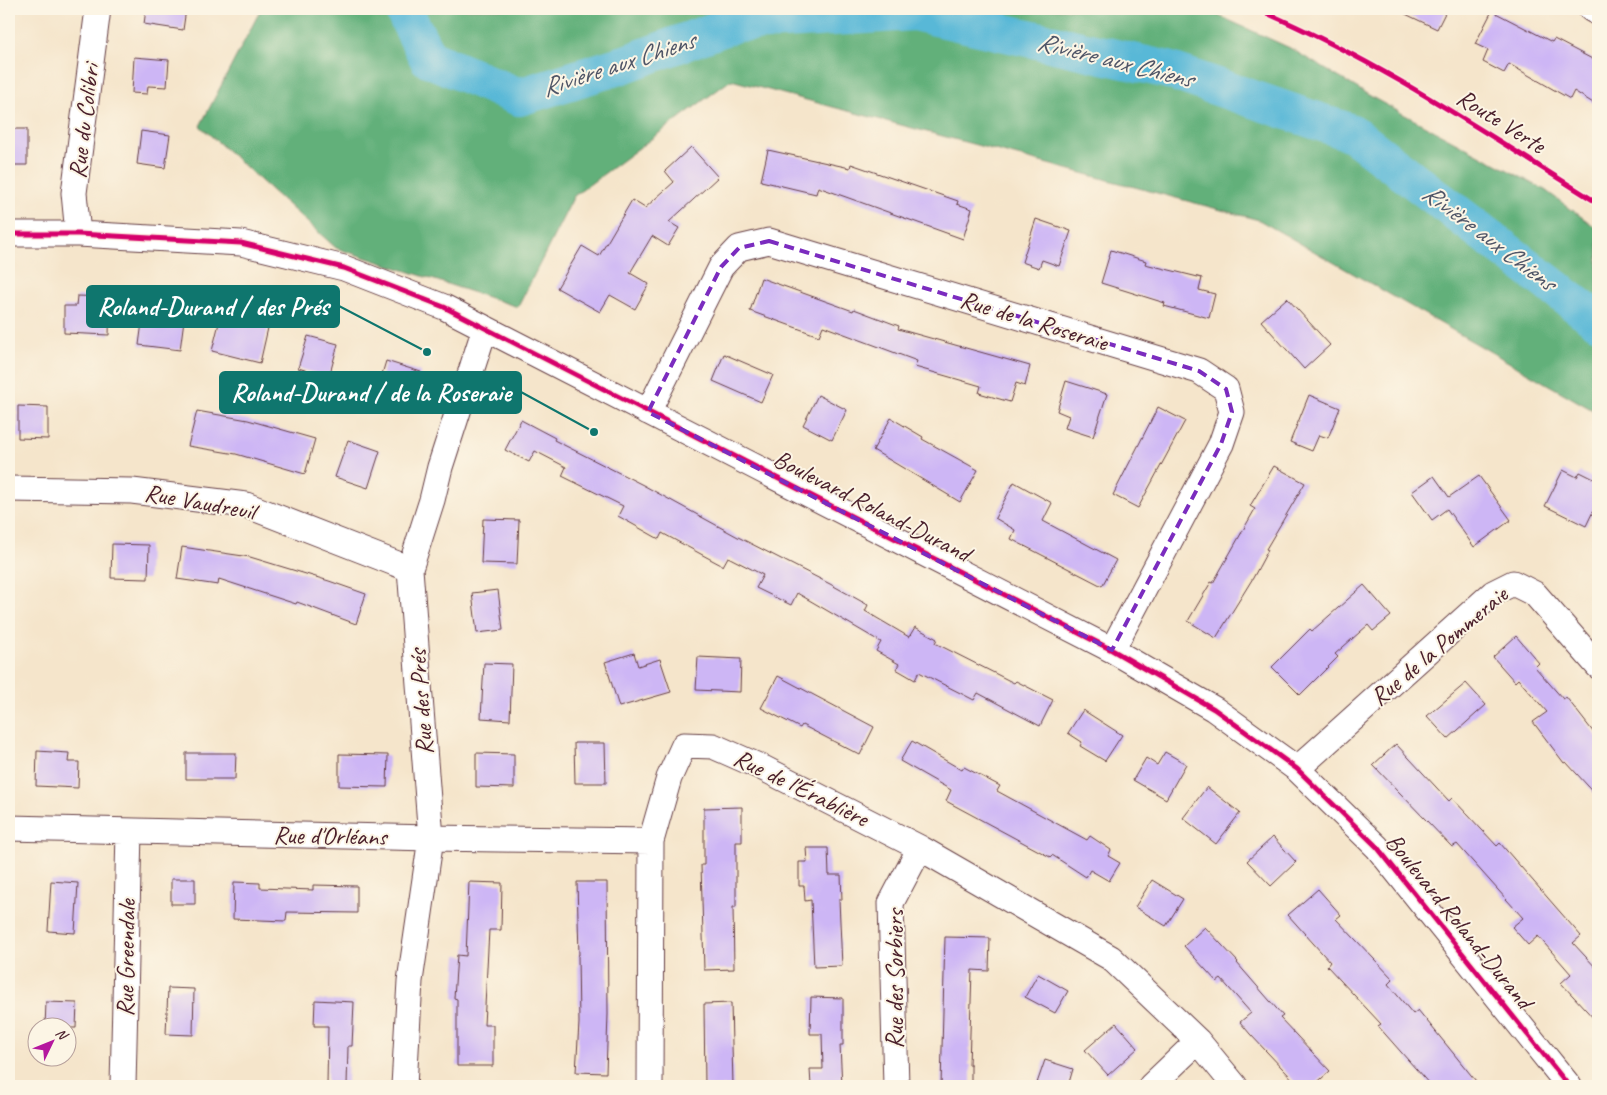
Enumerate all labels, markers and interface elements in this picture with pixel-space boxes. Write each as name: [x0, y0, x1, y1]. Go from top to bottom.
water label: Rivière aux Chiens: [538, 23, 702, 104]
water label: Rivière aux Chiens: [1034, 25, 1200, 96]
street label: Rue du Colibri: [61, 59, 107, 180]
street label: Route Verte: [1451, 81, 1553, 162]
water label: Rivière aux Chiens: [1416, 176, 1565, 300]
street label: Rue de la Roseraie: [956, 283, 1113, 359]
callout: Roland-Durand / des Prés: [87, 286, 339, 327]
text: Roland-Durand / des Prés: [97, 290, 332, 323]
callout: Roland-Durand / de la Roseraie: [220, 372, 521, 413]
text: Roland-Durand / de la Roseraie: [231, 376, 513, 409]
street label: Boulevard Roland-Durand: [768, 442, 979, 571]
street label: Rue Vaudreuil: [142, 477, 263, 528]
street label: Rue de la Pommeraie: [1364, 578, 1516, 713]
street label: Rue des Prés: [401, 646, 441, 756]
street label: Rue de l'Érablière: [728, 742, 875, 835]
street label: Rue d'Orléans: [273, 819, 389, 853]
street label: Boulevard Roland-Durand: [1378, 827, 1542, 1018]
street label: Rue Greendale: [109, 897, 143, 1017]
street label: Rue des Sorbiers: [879, 907, 911, 1049]
north arrow: [28, 1018, 78, 1068]
text: N: [52, 1025, 72, 1044]

